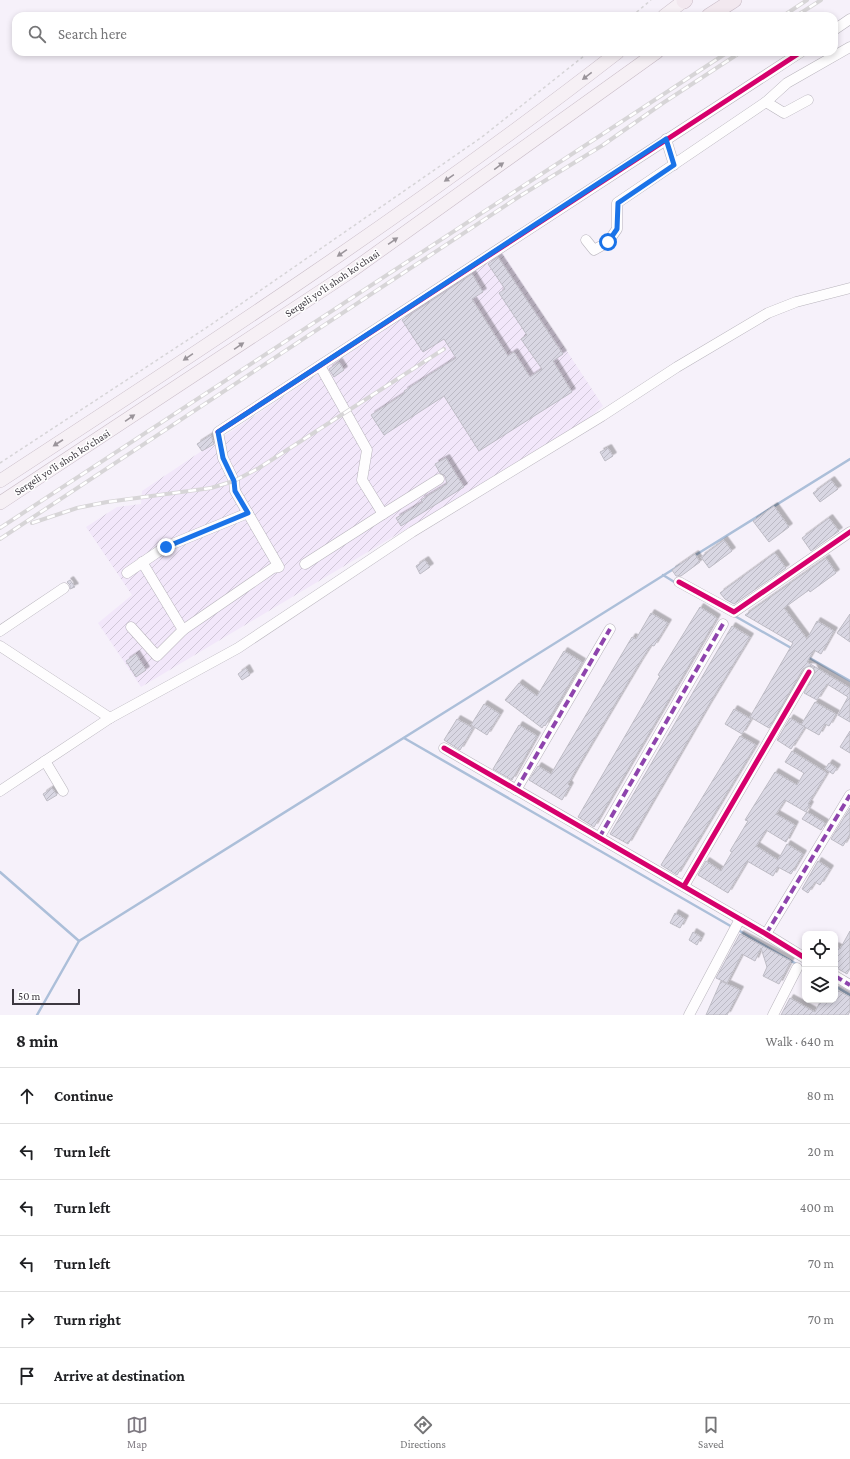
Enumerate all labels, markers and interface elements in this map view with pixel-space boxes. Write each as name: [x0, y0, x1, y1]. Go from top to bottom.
search box: [12, 12, 838, 56]
icon: search: [26, 23, 48, 45]
text: Search here: [58, 26, 127, 42]
one-way arrow: [582, 72, 593, 80]
one-way arrow: [493, 162, 504, 170]
one-way arrow: [443, 174, 454, 182]
route start: [599, 233, 617, 251]
one-way arrow: [387, 237, 398, 246]
street label: Sergeli yo‘li shoh ko‘chasi: [282, 247, 382, 320]
one-way arrow: [337, 249, 348, 257]
one-way arrow: [233, 342, 244, 350]
one-way arrow: [183, 353, 193, 361]
one-way arrow: [125, 414, 136, 422]
street label: Sergeli yo‘li shoh ko‘chasi: [12, 427, 113, 498]
one-way arrow: [52, 440, 64, 447]
route end: [157, 538, 175, 556]
map controls: [802, 931, 838, 1003]
button: locate: [802, 931, 838, 967]
button: layers: [802, 967, 838, 1003]
scale bar: [12, 987, 80, 1006]
text: 50 m: [18, 990, 40, 1002]
text: 8 min: [16, 1032, 58, 1051]
text: Walk · 640 m: [766, 1034, 834, 1049]
icon: ahead: [16, 1085, 38, 1107]
text: Continue: [54, 1088, 113, 1104]
text: 80 m: [807, 1088, 834, 1103]
icon: left: [16, 1141, 38, 1163]
text: Turn left: [54, 1144, 110, 1160]
text: 20 m: [808, 1144, 834, 1159]
icon: left: [16, 1197, 38, 1219]
text: Turn left: [54, 1200, 110, 1216]
text: 400 m: [800, 1200, 834, 1215]
icon: left: [16, 1253, 38, 1275]
text: Turn left: [54, 1256, 110, 1272]
text: 70 m: [808, 1256, 834, 1271]
icon: right: [16, 1309, 38, 1331]
text: Turn right: [54, 1312, 121, 1328]
text: 70 m: [808, 1312, 834, 1327]
icon: arrive: [16, 1365, 38, 1387]
text: Arrive at destination: [54, 1368, 185, 1384]
tab: Map: [126, 1414, 148, 1450]
tab: Directions: [400, 1414, 446, 1450]
tab: Saved: [698, 1414, 724, 1450]

